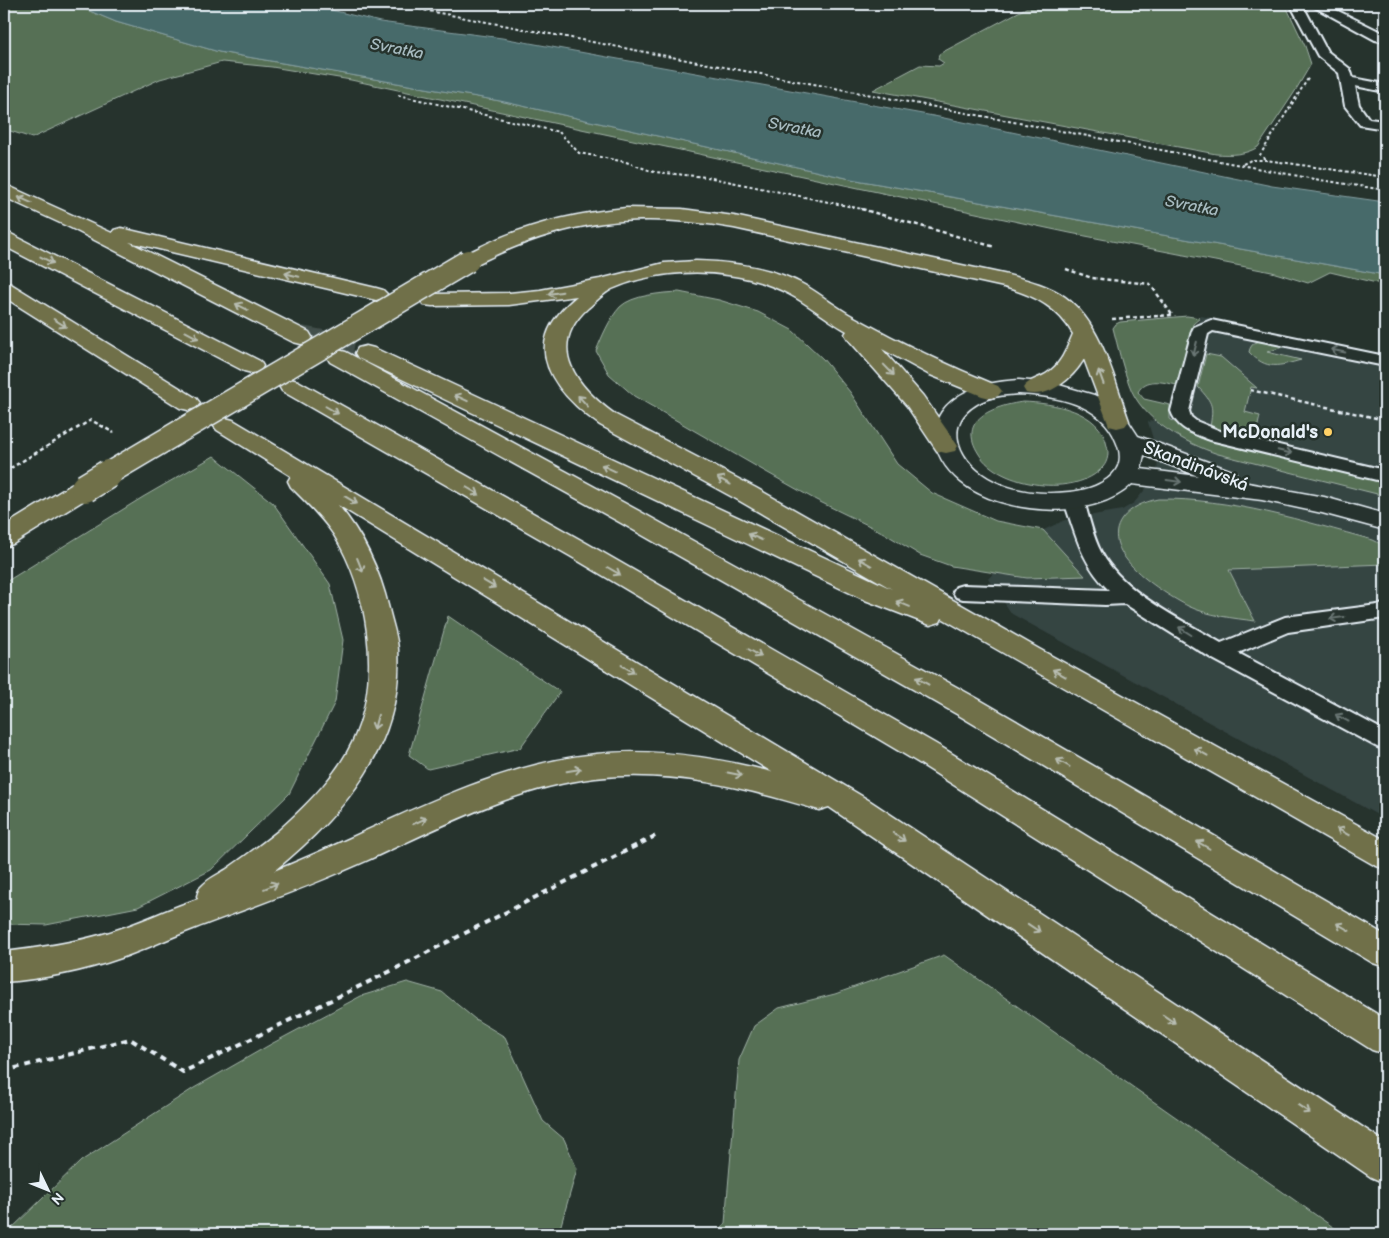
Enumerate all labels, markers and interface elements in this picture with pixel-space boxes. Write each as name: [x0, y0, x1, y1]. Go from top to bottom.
water label: Svratka: [368, 35, 425, 64]
water label: Svratka: [766, 114, 823, 143]
water label: Svratka: [1163, 192, 1220, 221]
one-way arrow: [18, 194, 33, 204]
one-way arrow: [40, 255, 55, 265]
one-way arrow: [285, 270, 301, 279]
one-way arrow: [547, 289, 563, 299]
one-way arrow: [235, 302, 250, 311]
one-way arrow: [53, 317, 67, 328]
one-way arrow: [184, 330, 199, 340]
one-way arrow: [1190, 341, 1199, 357]
one-way arrow: [1330, 346, 1346, 355]
one-way arrow: [883, 364, 895, 377]
one-way arrow: [1096, 370, 1105, 386]
one-way arrow: [454, 393, 469, 402]
one-way arrow: [577, 395, 589, 408]
one-way arrow: [324, 406, 339, 416]
place label: McDonald's: [1222, 422, 1318, 443]
marker: McDonald's: [1322, 426, 1334, 438]
street label: Skandinávská: [1140, 437, 1251, 496]
one-way arrow: [1276, 448, 1292, 457]
one-way arrow: [601, 462, 616, 472]
one-way arrow: [717, 476, 731, 486]
one-way arrow: [1166, 476, 1182, 486]
one-way arrow: [466, 486, 480, 496]
one-way arrow: [343, 495, 357, 505]
one-way arrow: [748, 531, 763, 541]
one-way arrow: [858, 556, 873, 566]
one-way arrow: [356, 557, 366, 572]
one-way arrow: [607, 567, 621, 577]
one-way arrow: [482, 580, 496, 590]
one-way arrow: [896, 599, 911, 608]
one-way arrow: [1329, 613, 1345, 623]
one-way arrow: [1178, 626, 1192, 636]
one-way arrow: [747, 649, 761, 659]
one-way arrow: [621, 665, 635, 675]
one-way arrow: [1052, 668, 1067, 678]
one-way arrow: [915, 676, 930, 686]
one-way arrow: [1335, 713, 1350, 723]
one-way arrow: [370, 714, 380, 730]
one-way arrow: [1194, 747, 1209, 757]
one-way arrow: [1056, 757, 1070, 767]
one-way arrow: [565, 765, 581, 775]
one-way arrow: [727, 770, 743, 779]
one-way arrow: [412, 815, 427, 825]
one-way arrow: [1335, 827, 1350, 837]
one-way arrow: [892, 832, 906, 842]
one-way arrow: [1197, 839, 1211, 849]
one-way arrow: [263, 880, 278, 890]
one-way arrow: [1336, 922, 1351, 932]
one-way arrow: [1027, 923, 1041, 933]
one-way arrow: [1162, 1013, 1176, 1024]
one-way arrow: [1296, 1104, 1310, 1114]
north arrow: [22, 1166, 72, 1216]
text: N: [47, 1189, 67, 1208]

